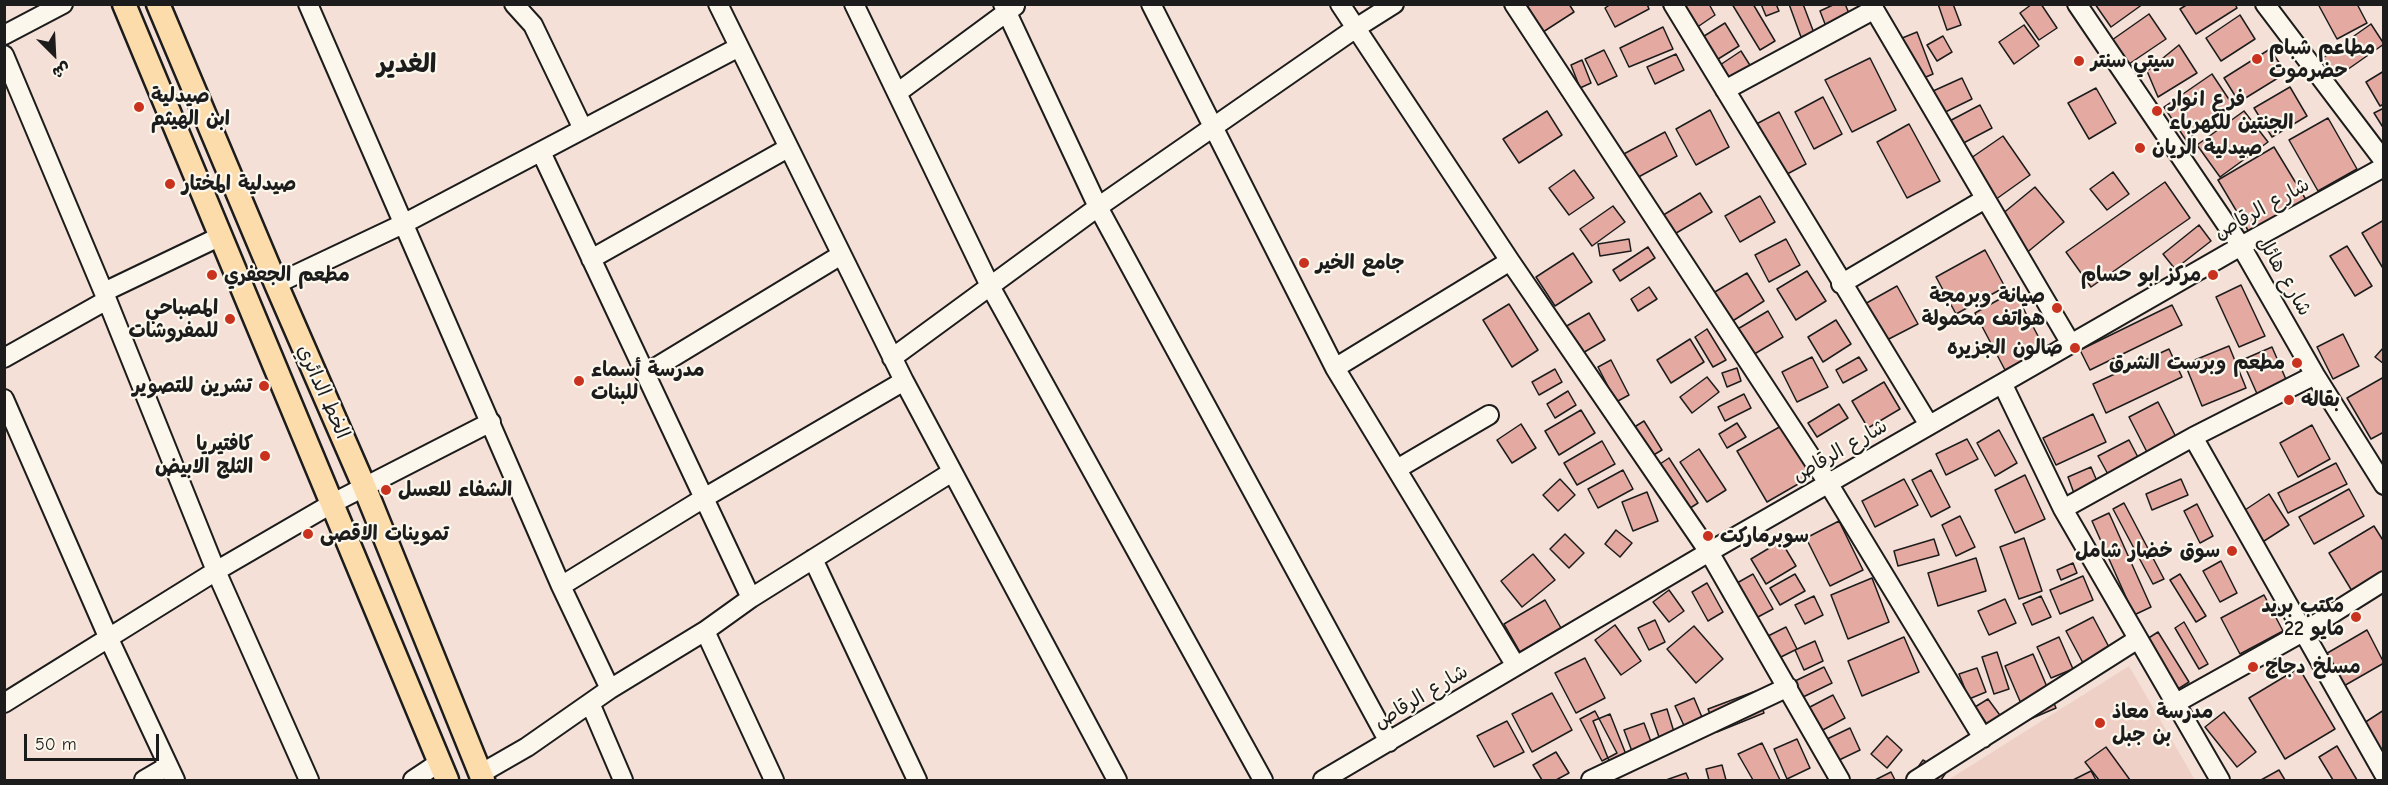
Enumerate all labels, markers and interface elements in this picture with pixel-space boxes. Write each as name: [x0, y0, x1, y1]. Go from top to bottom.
north arrow: [24, 24, 84, 84]
place label: مطاعم شبام حضرموت: [2269, 36, 2375, 83]
district label: الغدير: [377, 49, 437, 81]
place label: سيتي سنتر: [2091, 49, 2175, 73]
marker: مطاعم شبام حضرموت: [2250, 52, 2264, 66]
marker: سيتي سنتر: [2072, 54, 2086, 68]
text: ش: [50, 59, 73, 82]
place label: صيدلية ابن الهيثم: [151, 84, 230, 131]
place label: فرع انوار الجنتين للكهرباء: [2169, 88, 2293, 135]
marker: صيدلية ابن الهيثم: [132, 100, 146, 114]
marker: فرع انوار الجنتين للكهرباء: [2150, 104, 2164, 118]
place label: صيدلية الريان: [2152, 136, 2262, 160]
marker: صيدلية الريان: [2133, 141, 2147, 155]
place label: صيدلية المختار: [182, 172, 296, 196]
street label: شارع الرقاص: [2210, 173, 2314, 245]
marker: صيدلية المختار: [163, 177, 177, 191]
street label: شارع هائل: [2251, 232, 2317, 320]
place label: جامع الخير: [1316, 251, 1404, 275]
marker: جامع الخير: [1297, 256, 1311, 270]
place label: مطعم الجعفري: [224, 263, 350, 287]
place label: مركز ابو حسام: [2081, 263, 2201, 287]
marker: مطعم الجعفري: [205, 268, 219, 282]
marker: مركز ابو حسام: [2206, 268, 2220, 282]
place label: صيانة وبرمجة هواتف محمولة: [1921, 284, 2045, 331]
place label: المصباحي للمفروشات: [129, 296, 218, 343]
marker: صيانة وبرمجة هواتف محمولة: [2050, 301, 2064, 315]
marker: المصباحي للمفروشات: [223, 312, 237, 326]
place label: صالون الجزيره: [1947, 336, 2063, 360]
street label: الخط الدائري: [292, 341, 354, 443]
marker: صالون الجزيره: [2068, 341, 2082, 355]
place label: مطعم وبرست الشرق: [2109, 351, 2285, 375]
marker: مطعم وبرست الشرق: [2290, 356, 2304, 370]
place label: مدرسة أسماء للبنات: [591, 358, 704, 405]
place label: تشرين للتصوير: [132, 374, 252, 398]
marker: مدرسة أسماء للبنات: [572, 374, 586, 388]
marker: تشرين للتصوير: [257, 379, 271, 393]
place label: بقاله: [2301, 388, 2340, 412]
marker: بقاله: [2282, 393, 2296, 407]
street label: شارع الرقاص: [1788, 414, 1892, 488]
place label: كافتيريا الثلج الابيض: [155, 432, 253, 479]
marker: كافتيريا الثلج الابيض: [258, 449, 272, 463]
place label: الشفاء للعسل: [398, 478, 512, 502]
marker: الشفاء للعسل: [379, 483, 393, 497]
place label: تموينات الاقصى: [320, 522, 449, 546]
place label: سوبرماركت: [1720, 524, 1809, 548]
marker: تموينات الاقصى: [301, 527, 315, 541]
marker: سوبرماركت: [1701, 529, 1715, 543]
place label: سوق خضار شامل: [2075, 539, 2220, 563]
marker: سوق خضار شامل: [2225, 544, 2239, 558]
place label: مكتب بريد 22 مايو: [2261, 594, 2344, 641]
marker: مكتب بريد 22 مايو: [2349, 610, 2363, 624]
place label: مسلخ دجاج: [2265, 655, 2361, 679]
street label: شارع الرقاص: [1370, 660, 1472, 734]
marker: مسلخ دجاج: [2246, 660, 2260, 674]
place label: مدرسة معاذ بن جبل: [2112, 700, 2213, 747]
marker: مدرسة معاذ بن جبل: [2093, 716, 2107, 730]
scale bar: [27, 722, 162, 760]
text: 50 m: [35, 734, 77, 755]

